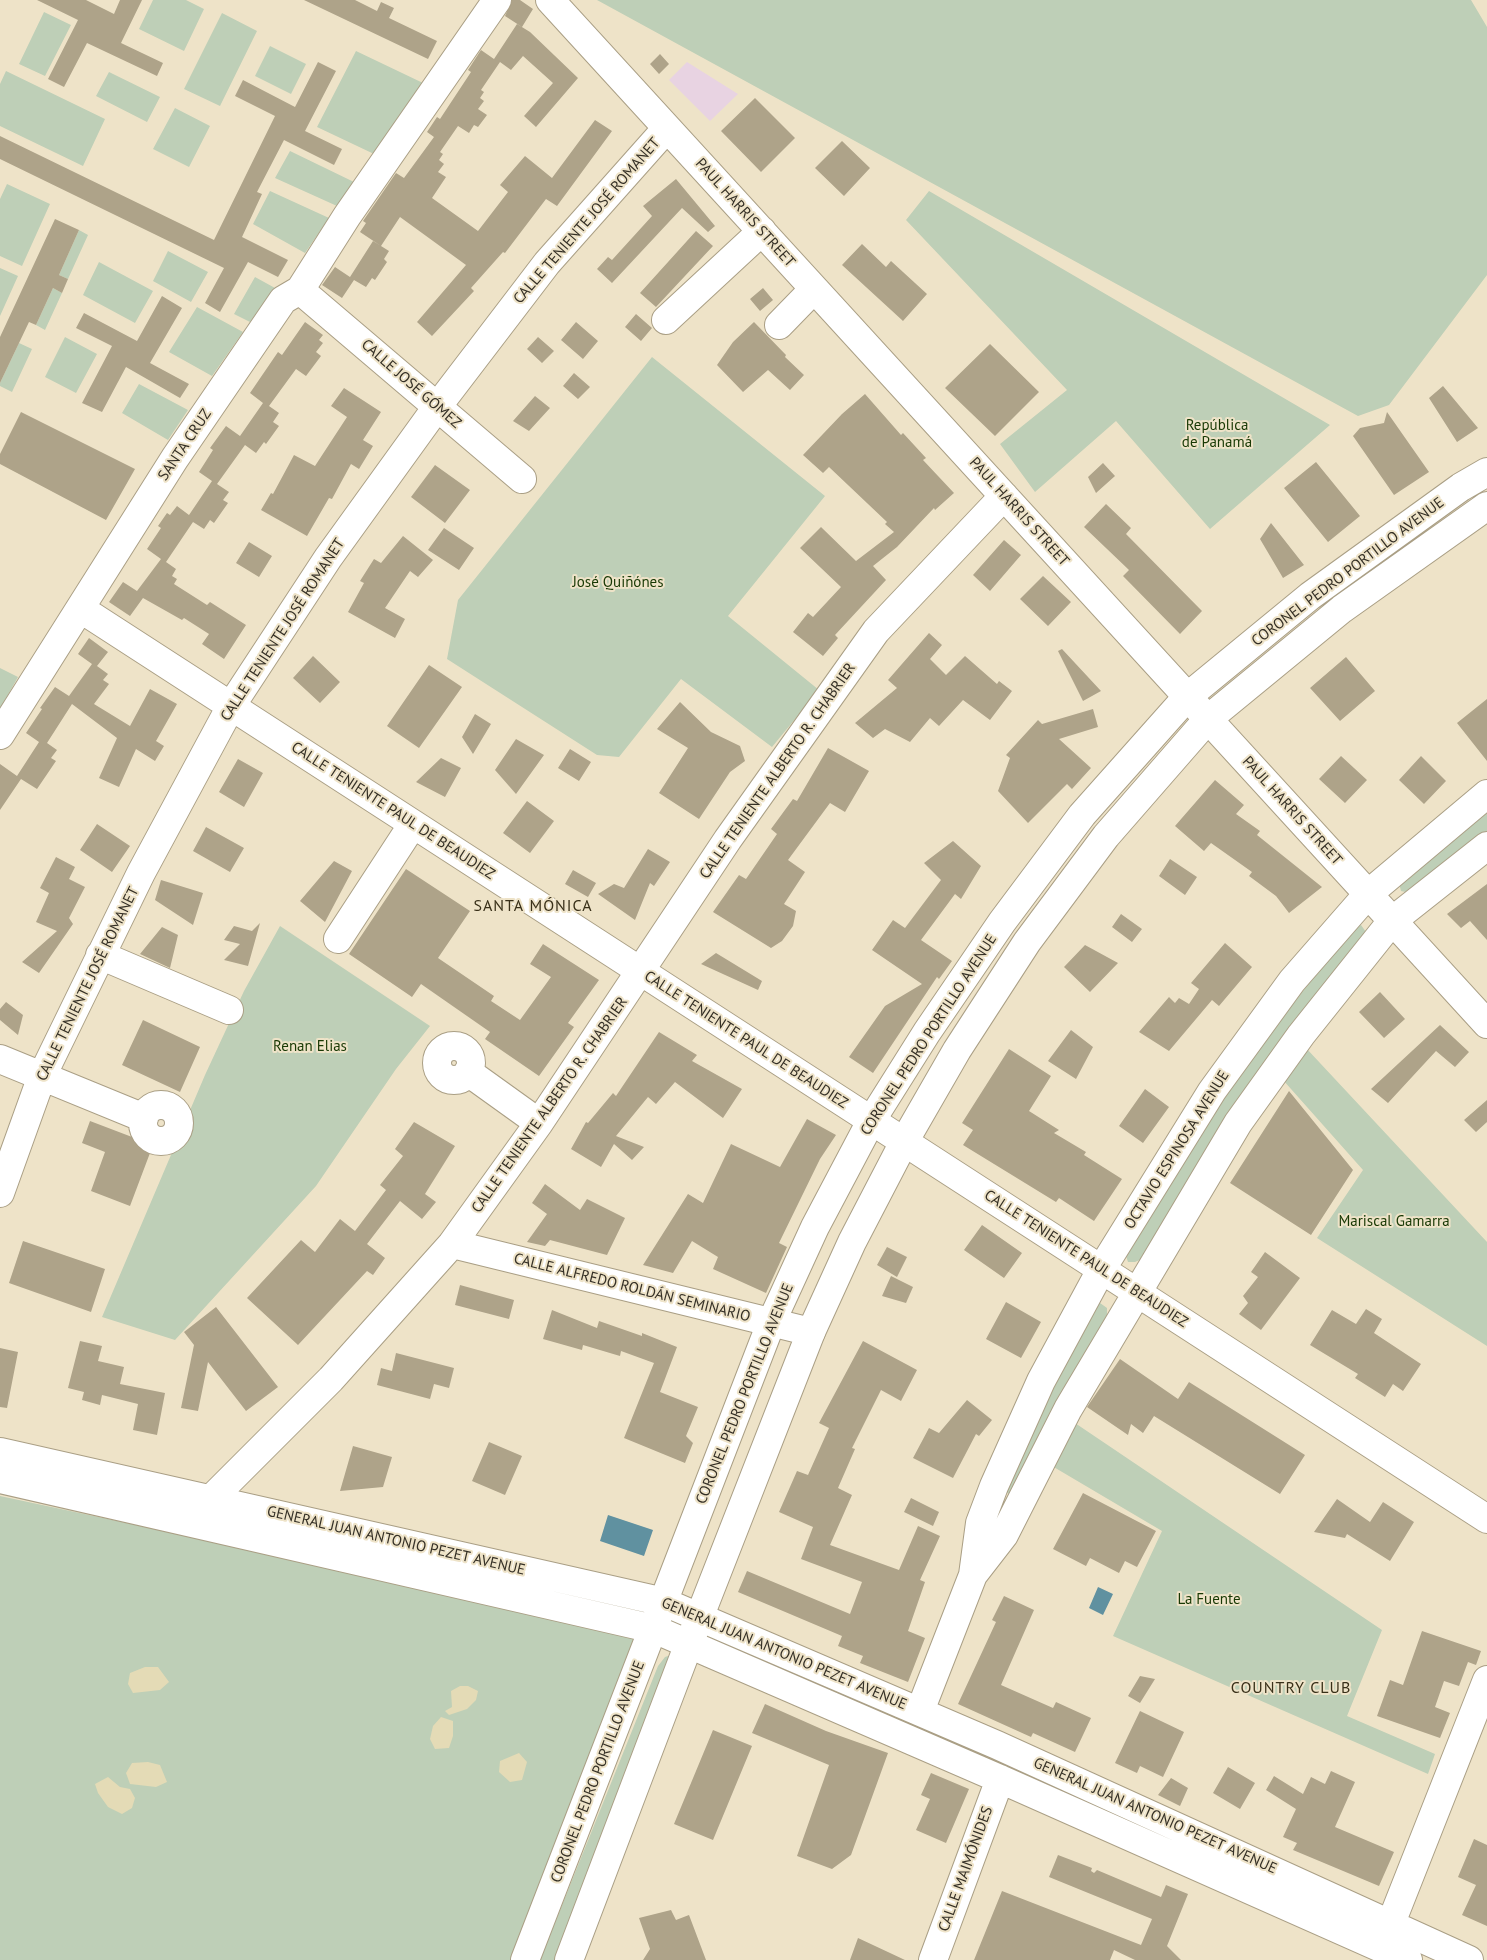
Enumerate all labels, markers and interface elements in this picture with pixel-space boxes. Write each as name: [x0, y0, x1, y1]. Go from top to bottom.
street label: CALLE TENIENTE JOSÉ ROMANET: [510, 134, 664, 308]
street label: PAUL HARRIS STREET: [691, 155, 799, 271]
street label: CALLE JOSÉ GÓMEZ: [357, 336, 465, 432]
street label: SANTA CRUZ: [155, 406, 215, 484]
park label: República de Panamá: [1182, 417, 1252, 452]
street label: PAUL HARRIS STREET: [965, 454, 1073, 570]
street label: CORONEL PEDRO PORTILLO AVENUE: [1248, 494, 1448, 650]
street label: CALLE TENIENTE JOSÉ ROMANET: [217, 535, 349, 725]
park label: José Quiñónes: [572, 574, 664, 592]
street label: CALLE TENIENTE ALBERTO R. CHABRIER: [696, 660, 860, 882]
street label: CALLE TENIENTE PAUL DE BEAUDIEZ: [288, 738, 498, 884]
street label: PAUL HARRIS STREET: [1238, 753, 1346, 869]
street label: CALLE TENIENTE JOSÉ ROMANET: [33, 884, 143, 1084]
district label: SANTA MÓNICA: [472, 896, 594, 916]
street label: CORONEL PEDRO PORTILLO AVENUE: [857, 931, 1001, 1139]
street label: CALLE TENIENTE PAUL DE BEAUDIEZ: [641, 967, 851, 1113]
street label: CALLE TENIENTE ALBERTO R. CHABRIER: [468, 994, 632, 1216]
park label: Renan Elias: [273, 1038, 347, 1056]
street label: OCTAVIO ESPINOSA AVENUE: [1121, 1067, 1233, 1233]
street label: CALLE TENIENTE PAUL DE BEAUDIEZ: [981, 1186, 1191, 1332]
park label: Mariscal Gamarra: [1338, 1213, 1450, 1231]
street label: CALLE ALFREDO ROLDÁN SEMINARIO: [512, 1250, 752, 1326]
street label: CORONEL PEDRO PORTILLO AVENUE: [692, 1281, 798, 1507]
street label: GENERAL JUAN ANTONIO PEZET AVENUE: [265, 1502, 527, 1580]
park label: La Fuente: [1177, 1591, 1241, 1609]
street label: GENERAL JUAN ANTONIO PEZET AVENUE: [659, 1594, 909, 1714]
street label: CORONEL PEDRO PORTILLO AVENUE: [547, 1659, 649, 1885]
district label: COUNTRY CLUB: [1229, 1678, 1353, 1698]
street label: GENERAL JUAN ANTONIO PEZET AVENUE: [1031, 1754, 1279, 1878]
street label: CALLE MAIMÓNIDES: [935, 1804, 997, 1934]

